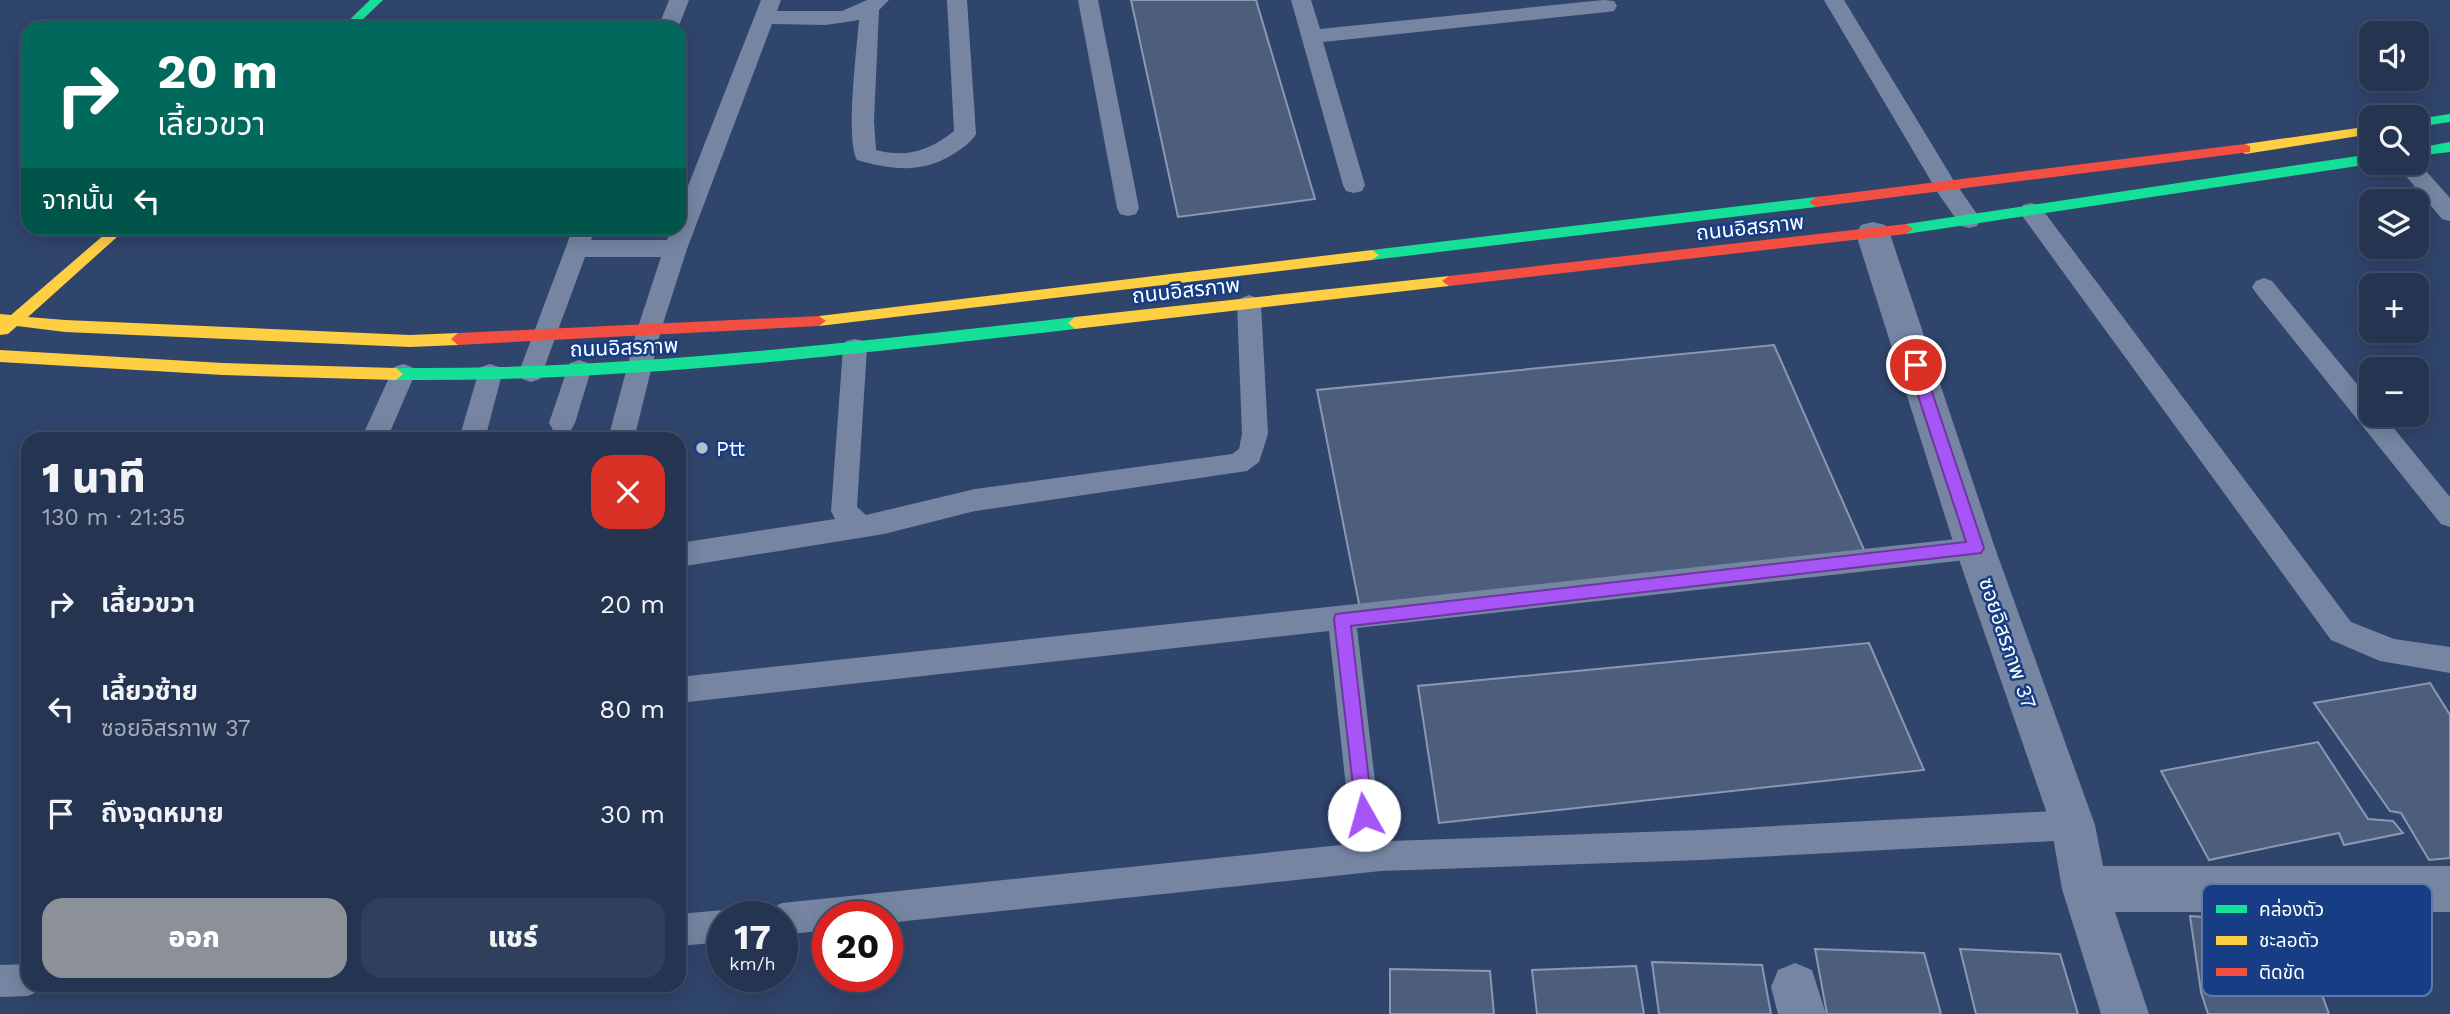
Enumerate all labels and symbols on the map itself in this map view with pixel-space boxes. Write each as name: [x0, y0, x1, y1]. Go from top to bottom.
street label: ถนนอิสรภาพ: [1695, 209, 1805, 245]
street label: ถนนอิสรภาพ: [1131, 272, 1241, 308]
street label: ถนนอิสรภาพ: [569, 333, 679, 361]
pin: [1886, 335, 1946, 395]
place label: Ptt: [716, 436, 745, 461]
marker: Ptt: [694, 440, 710, 456]
street label: ซอยอิสรภาพ 37: [1974, 574, 2042, 712]
position arrow: [1327, 778, 1401, 852]
legend: [2202, 884, 2432, 996]
text: คล่องตัว: [2259, 898, 2324, 921]
speed limit sign: 20: [812, 901, 903, 992]
text: ชะลอตัว: [2259, 929, 2319, 952]
text: ติดขัด: [2259, 961, 2305, 984]

